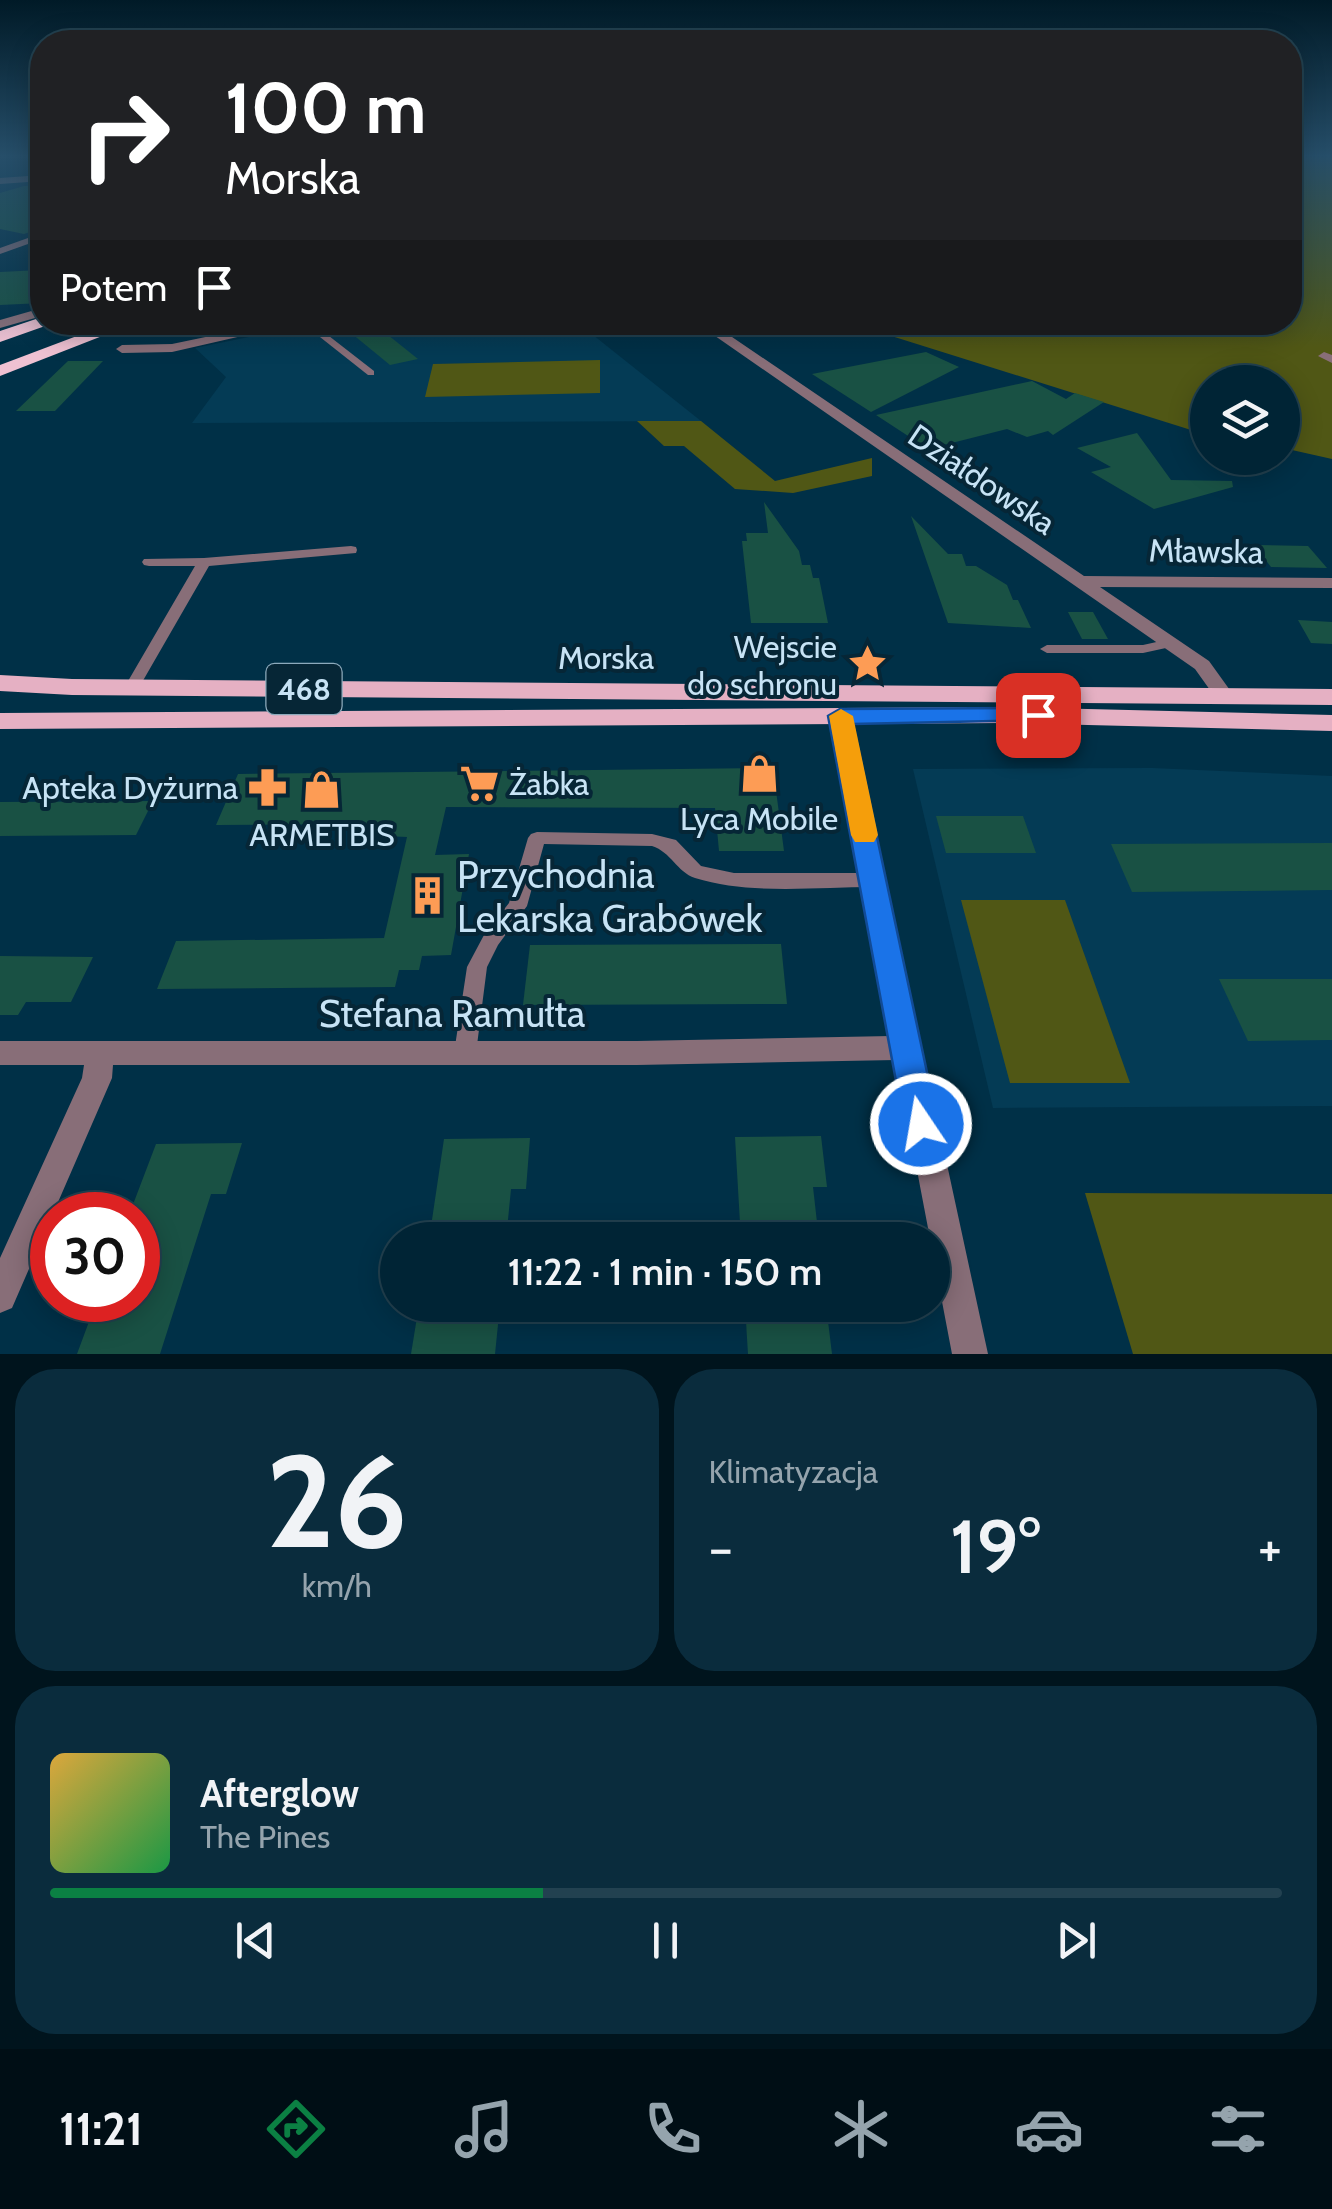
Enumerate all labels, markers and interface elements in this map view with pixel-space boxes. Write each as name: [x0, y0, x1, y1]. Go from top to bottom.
text: 100 m: [225, 65, 426, 151]
icon: right: [60, 70, 190, 200]
text: Morska: [225, 151, 360, 205]
icon: arrive: [187, 260, 242, 315]
text: Potem: [60, 264, 167, 311]
map controls: [1190, 365, 1300, 475]
button: layers: [1190, 365, 1300, 475]
street label: Działdowska: [901, 416, 1063, 543]
street label: Mławska: [1148, 531, 1264, 572]
place label: Wejscie do schronu: [687, 627, 837, 703]
street label: Morska: [558, 638, 655, 677]
place icon: Wejscie do schronu: [846, 643, 888, 685]
road number: 468: [266, 664, 342, 714]
pin: [996, 673, 1081, 758]
icon: arrive: [1011, 688, 1066, 743]
shop icon: Lyca Mobile: [738, 752, 780, 794]
supermarket icon: Żabka: [458, 762, 500, 804]
place label: Żabka: [509, 764, 590, 803]
pharmacy icon: Apteka Dyżurna: [247, 766, 289, 808]
place label: Apteka Dyżurna: [22, 768, 239, 807]
shop icon: ARMETBIS: [301, 768, 343, 810]
place label: Lyca Mobile: [680, 799, 838, 838]
place label: ARMETBIS: [249, 815, 395, 854]
place label: Przychodnia Lekarska Grabówek: [457, 851, 762, 942]
building icon: Przychodnia Lekarska Grabówek: [406, 875, 448, 917]
street label: Stefana Ramułta: [319, 990, 585, 1037]
position arrow: [869, 1072, 973, 1176]
speed limit sign: 30: [30, 1192, 160, 1322]
text: 11:22 · 1 min · 150 m: [508, 1248, 822, 1295]
text: 26: [266, 1422, 408, 1580]
text: Klimatyzacja: [709, 1452, 878, 1491]
text: 19°: [950, 1501, 1041, 1592]
text: −: [709, 1514, 733, 1581]
text: +: [1258, 1514, 1282, 1581]
text: km/h: [302, 1566, 372, 1605]
text: Afterglow: [200, 1770, 359, 1817]
text: The Pines: [200, 1817, 330, 1856]
icon: previous: [228, 1913, 283, 1968]
icon: pause: [638, 1913, 693, 1968]
icon: next: [1049, 1913, 1104, 1968]
icon: directions: [261, 2094, 331, 2164]
icon: music: [449, 2094, 519, 2164]
icon: phone: [638, 2094, 708, 2164]
icon: climate: [826, 2094, 896, 2164]
icon: car: [1014, 2094, 1084, 2164]
icon: filters: [1203, 2094, 1273, 2164]
text: 11:21: [59, 2102, 143, 2156]

